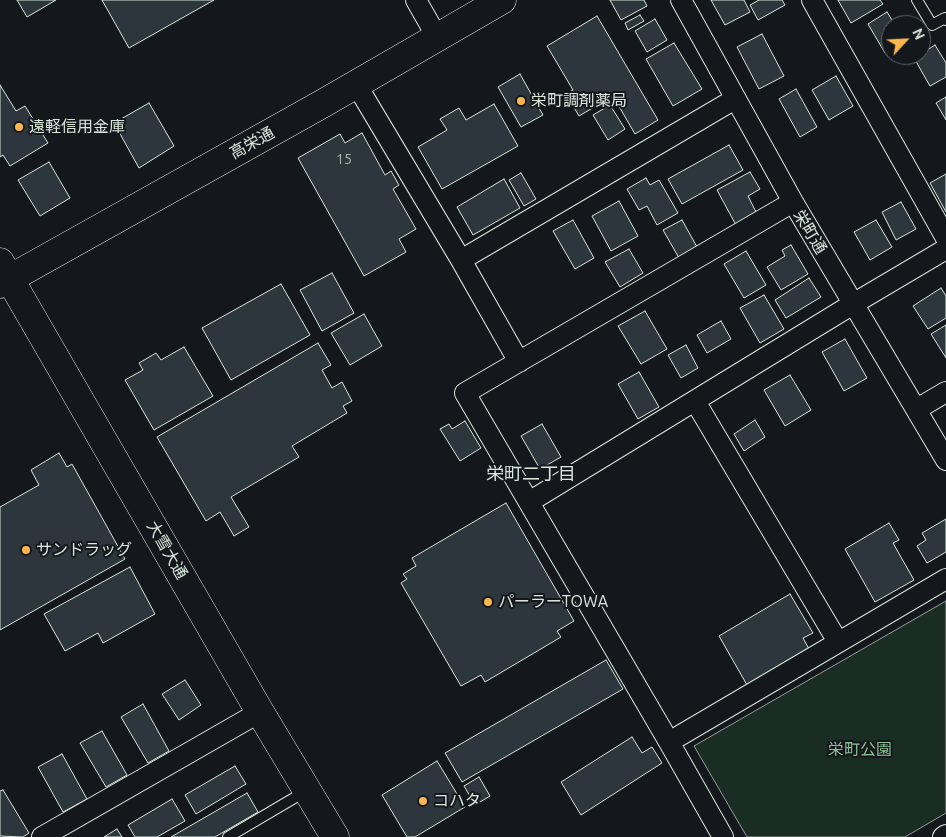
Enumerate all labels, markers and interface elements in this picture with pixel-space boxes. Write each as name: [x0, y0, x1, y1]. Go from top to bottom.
north arrow: [881, 15, 931, 65]
text: N: [909, 26, 928, 42]
place label: 栄町調剤薬局: [531, 91, 627, 111]
marker: 栄町調剤薬局: [515, 95, 527, 107]
place label: 遠軽信用金庫: [29, 117, 125, 137]
marker: 遠軽信用金庫: [13, 121, 25, 133]
street label: 高栄通: [226, 123, 278, 163]
house number: 15: [336, 151, 352, 167]
street label: 栄町通: [789, 206, 831, 258]
district label: 栄町二丁目: [486, 463, 576, 485]
street label: 大雪大通: [143, 517, 191, 583]
place label: サンドラッグ: [36, 540, 132, 560]
marker: サンドラッグ: [20, 544, 32, 556]
place label: パーラーTOWA: [498, 592, 608, 612]
marker: パーラーTOWA: [482, 596, 494, 608]
park label: 栄町公園: [828, 740, 892, 760]
place label: コハタ: [433, 791, 481, 811]
marker: コハタ: [417, 795, 429, 807]

